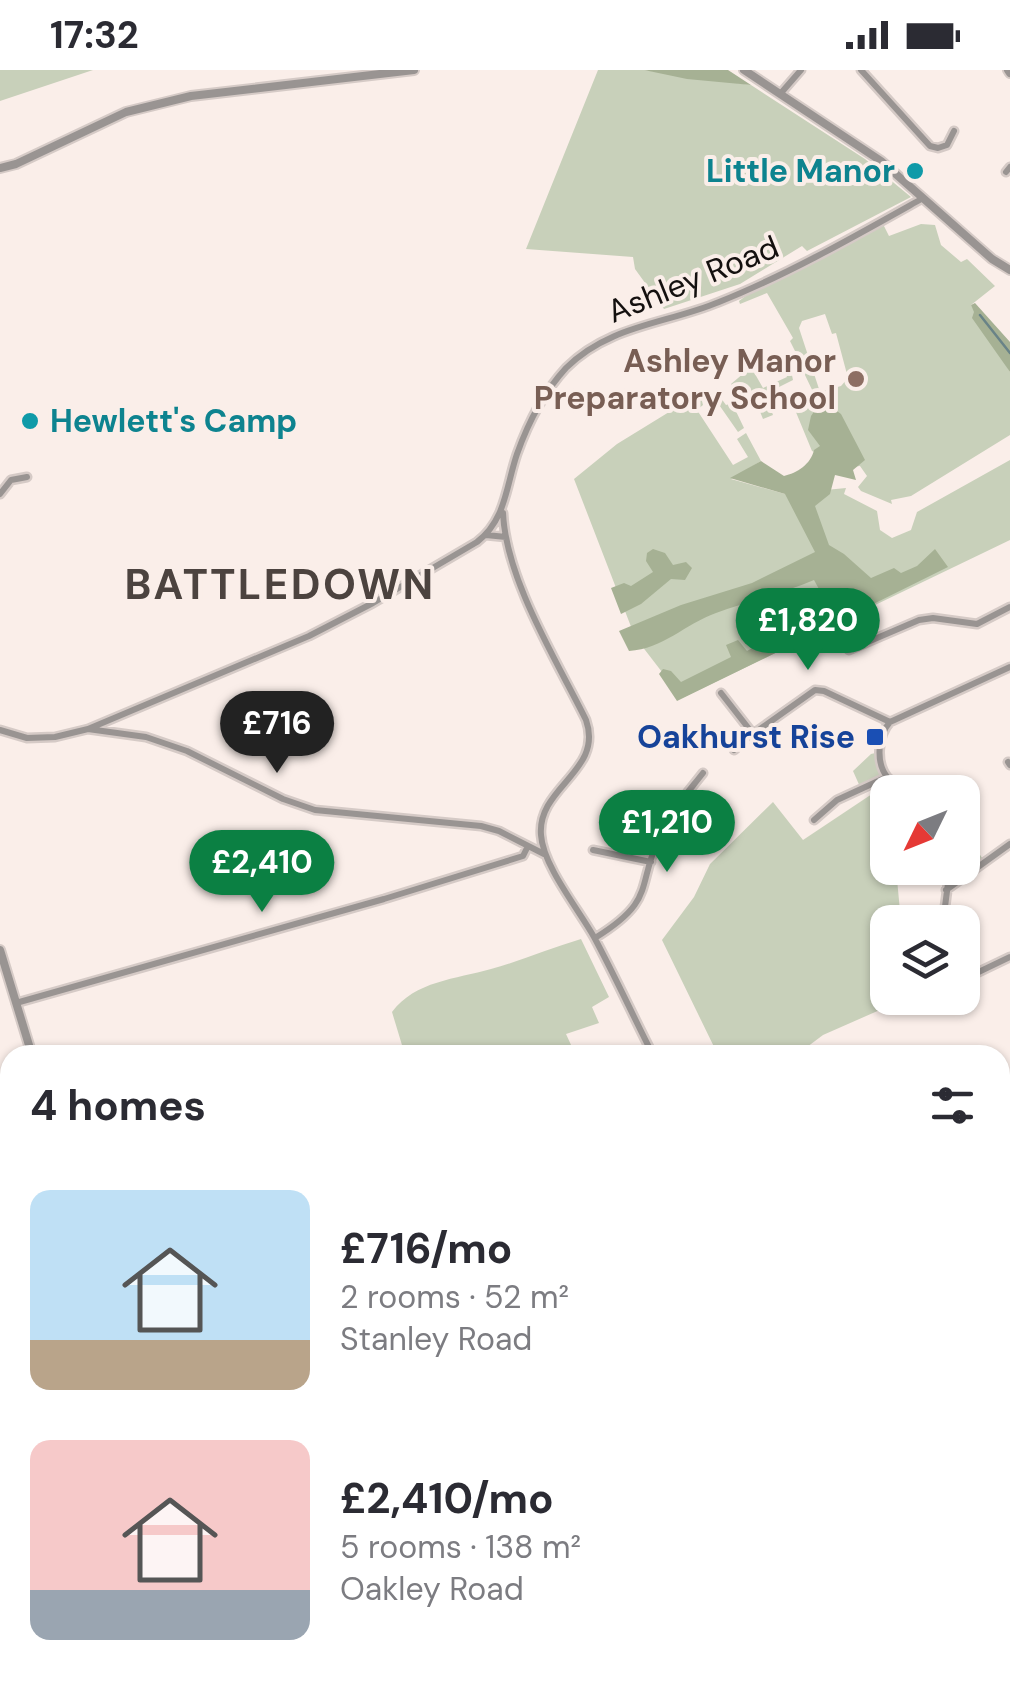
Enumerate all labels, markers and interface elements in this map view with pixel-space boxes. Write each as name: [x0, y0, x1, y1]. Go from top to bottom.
text: 17:32: [50, 10, 139, 60]
place label: Little Manor: [706, 150, 895, 192]
marker: Little Manor: [904, 160, 926, 182]
street label: Ashley Road: [601, 226, 785, 332]
place label: Ashley Manor Preparatory School: [534, 340, 836, 419]
marker: Ashley Manor Preparatory School: [845, 368, 867, 390]
place label: Hewlett's Camp: [50, 400, 297, 442]
marker: Hewlett's Camp: [19, 410, 41, 432]
district label: BATTLEDOWN: [124, 557, 436, 612]
pin: £1,820: [727, 588, 889, 673]
text: £1,820: [758, 599, 858, 641]
pin: £716: [218, 691, 336, 776]
text: £716: [242, 702, 312, 744]
place label: Oakhurst Rise: [637, 716, 855, 758]
marker: Oakhurst Rise: [864, 726, 886, 748]
north arrow: [870, 775, 980, 885]
map controls: [870, 775, 980, 1015]
pin: £1,210: [586, 790, 748, 875]
text: £1,210: [621, 801, 713, 843]
pin: £2,410: [181, 830, 343, 915]
text: £2,410: [211, 841, 313, 883]
button: layers: [870, 905, 980, 1015]
text: 4 homes: [30, 1078, 206, 1133]
icon: filters: [925, 1078, 980, 1133]
text: £716/mo: [340, 1221, 512, 1276]
icon: home: [110, 1230, 230, 1350]
text: 2 rooms · 52 m²: [340, 1276, 569, 1318]
text: Stanley Road: [340, 1318, 532, 1360]
text: £2,410/mo: [340, 1471, 554, 1526]
icon: home: [110, 1480, 230, 1600]
text: 5 rooms · 138 m²: [340, 1526, 581, 1568]
text: Oakley Road: [340, 1568, 524, 1610]

